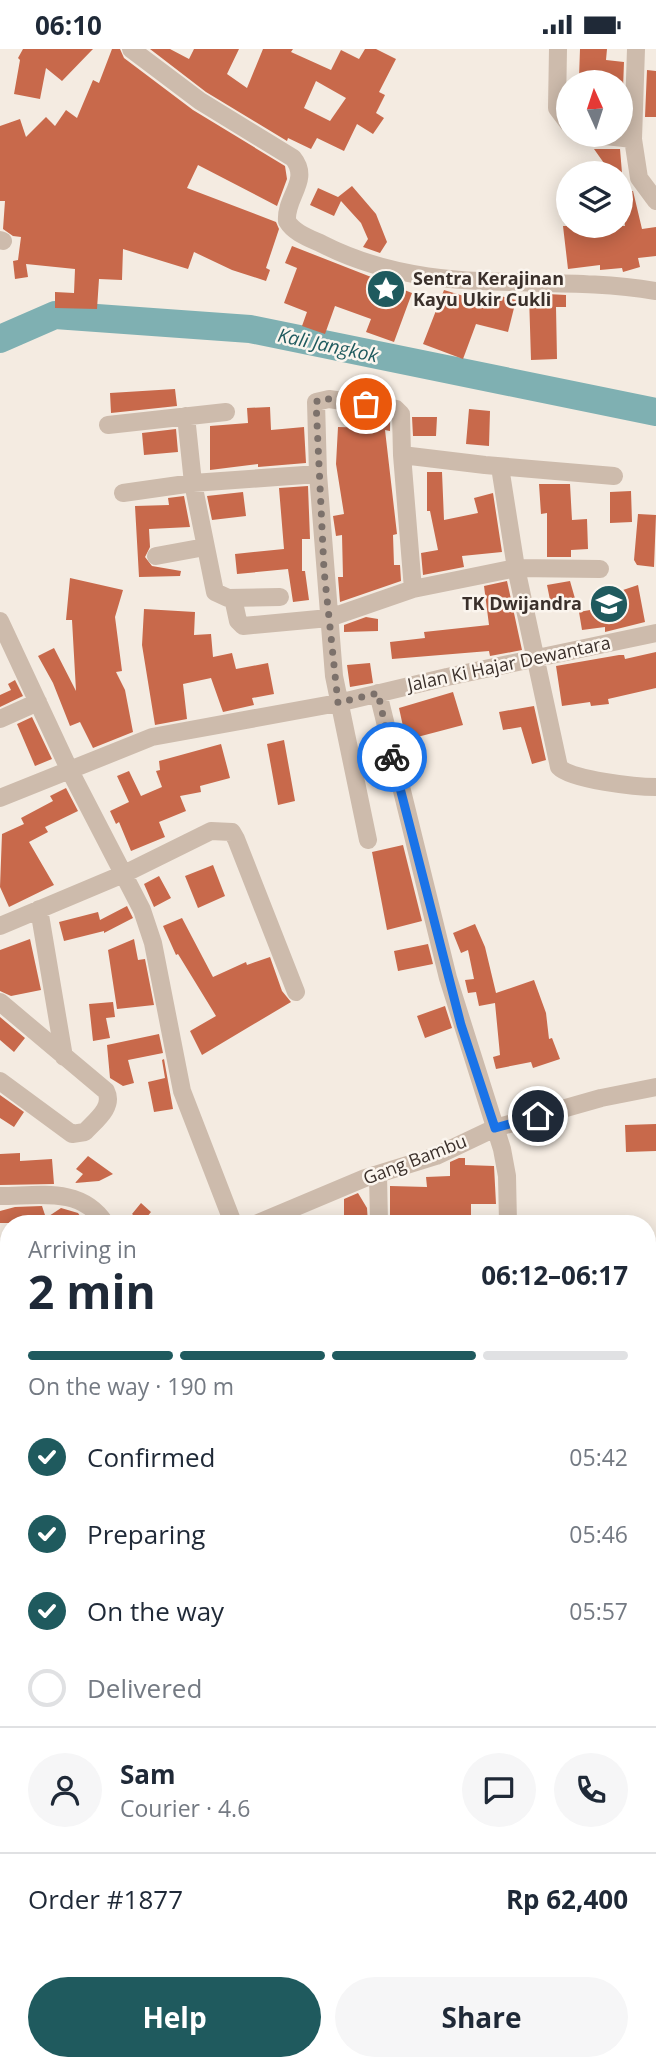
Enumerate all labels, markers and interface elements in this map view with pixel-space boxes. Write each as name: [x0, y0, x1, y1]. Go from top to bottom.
text: 06:10: [35, 7, 102, 43]
north arrow: [556, 70, 634, 147]
map controls: [556, 70, 633, 238]
button: layers: [556, 161, 633, 238]
place label: Sentra Kerajinan Kayu Ukir Cukli: [413, 266, 564, 311]
place icon: Sentra Kerajinan Kayu Ukir Cukli: [365, 268, 407, 310]
water label: Kali Jangkok: [275, 322, 381, 368]
pin: [336, 374, 396, 434]
icon: bag: [347, 385, 385, 423]
school or university icon: TK Dwijandra: [588, 583, 630, 625]
place label: TK Dwijandra: [462, 591, 582, 615]
street label: Jalan Ki Hajar Dewantara: [403, 630, 613, 697]
courier: [357, 722, 427, 792]
icon: bike: [373, 738, 411, 776]
pin: [508, 1086, 568, 1146]
icon: home: [519, 1097, 557, 1135]
street label: Gang Bambu: [359, 1128, 470, 1190]
text: Arriving in: [28, 1233, 137, 1265]
text: 06:12–06:17: [481, 1257, 628, 1293]
text: 2 min: [28, 1260, 156, 1322]
text: On the way · 190 m: [28, 1370, 234, 1402]
icon: check: [28, 1438, 66, 1476]
text: Confirmed: [87, 1439, 215, 1475]
text: 05:42: [569, 1441, 628, 1473]
icon: check: [28, 1515, 66, 1553]
text: Preparing: [87, 1516, 205, 1552]
text: 05:46: [569, 1518, 628, 1550]
icon: check: [28, 1592, 66, 1630]
text: On the way: [87, 1593, 224, 1629]
text: 05:57: [569, 1595, 628, 1627]
text: Delivered: [87, 1670, 202, 1706]
button: person: [28, 1753, 102, 1827]
button: chat: [462, 1753, 536, 1827]
button: phone: [554, 1753, 628, 1827]
text: Sam: [120, 1756, 176, 1792]
text: Courier · 4.6: [120, 1792, 250, 1824]
text: Order #1877: [28, 1881, 183, 1917]
text: Rp 62,400: [506, 1881, 628, 1917]
button: Help: [28, 1977, 321, 2057]
button: Share: [335, 1977, 628, 2057]

